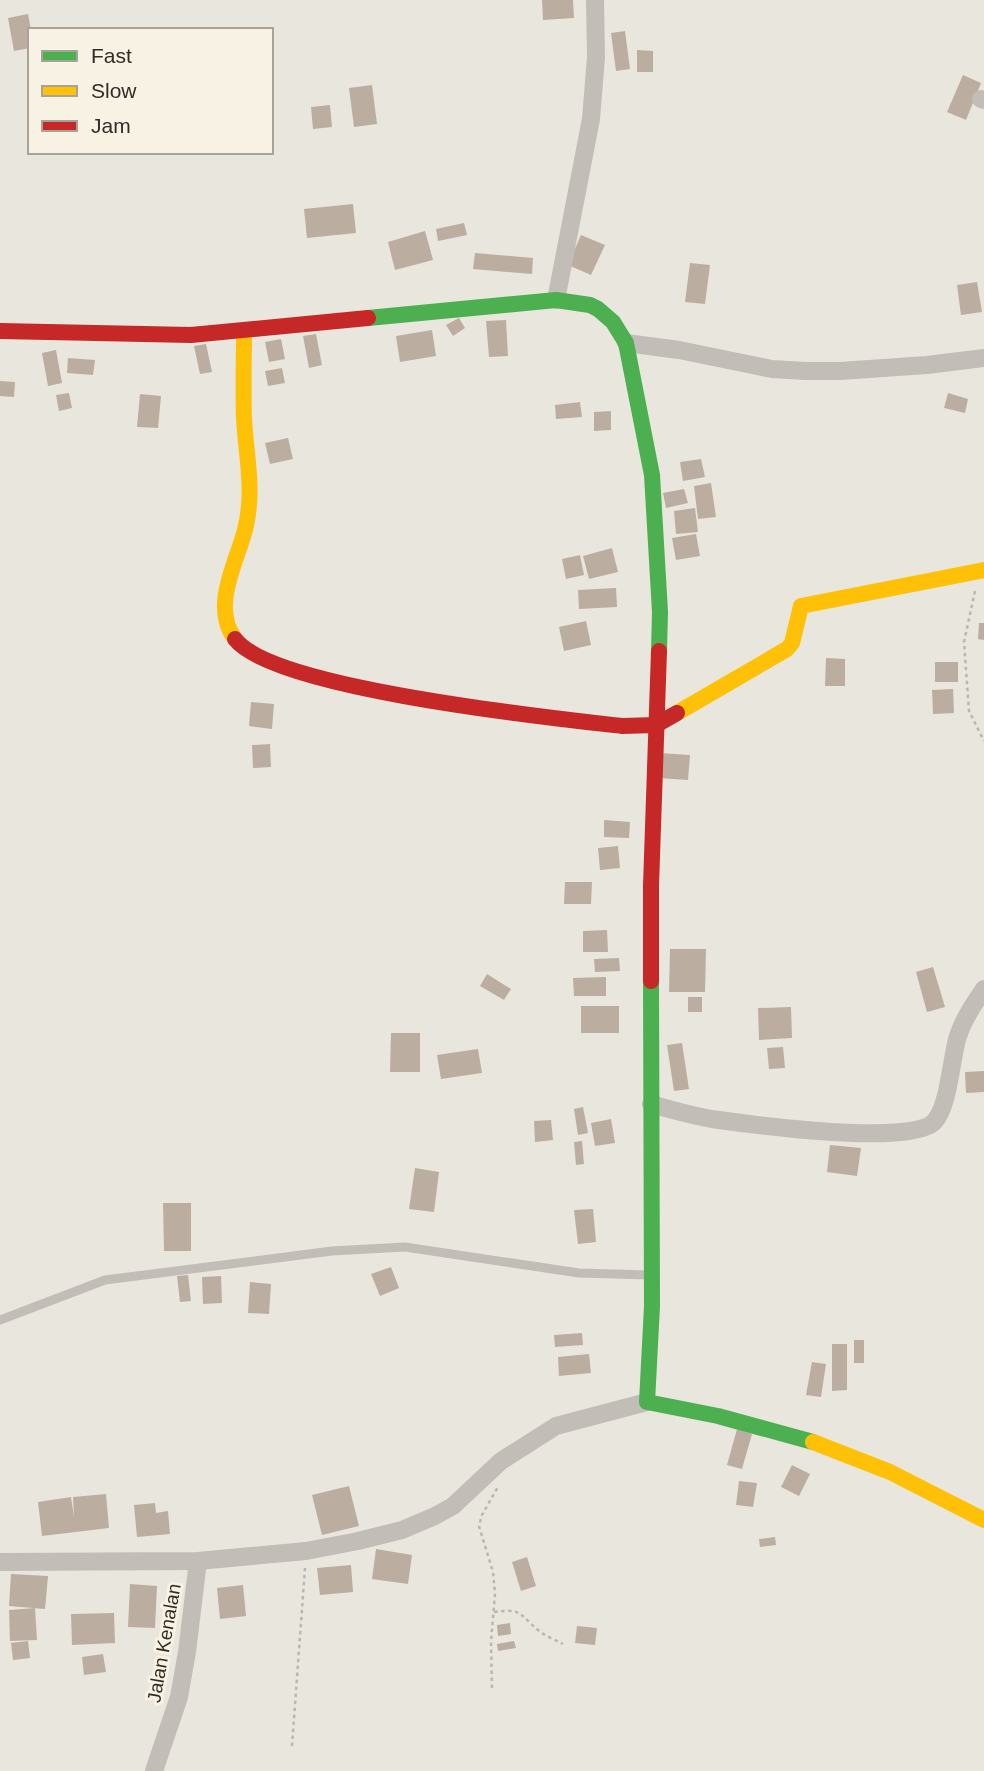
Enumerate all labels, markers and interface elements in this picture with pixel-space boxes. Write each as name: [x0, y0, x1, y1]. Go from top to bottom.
legend: [28, 28, 273, 154]
text: Fast: [91, 44, 132, 67]
text: Slow: [91, 79, 137, 102]
text: Jam: [91, 114, 131, 137]
street label: Jalan Kenalan: [143, 1582, 185, 1704]

